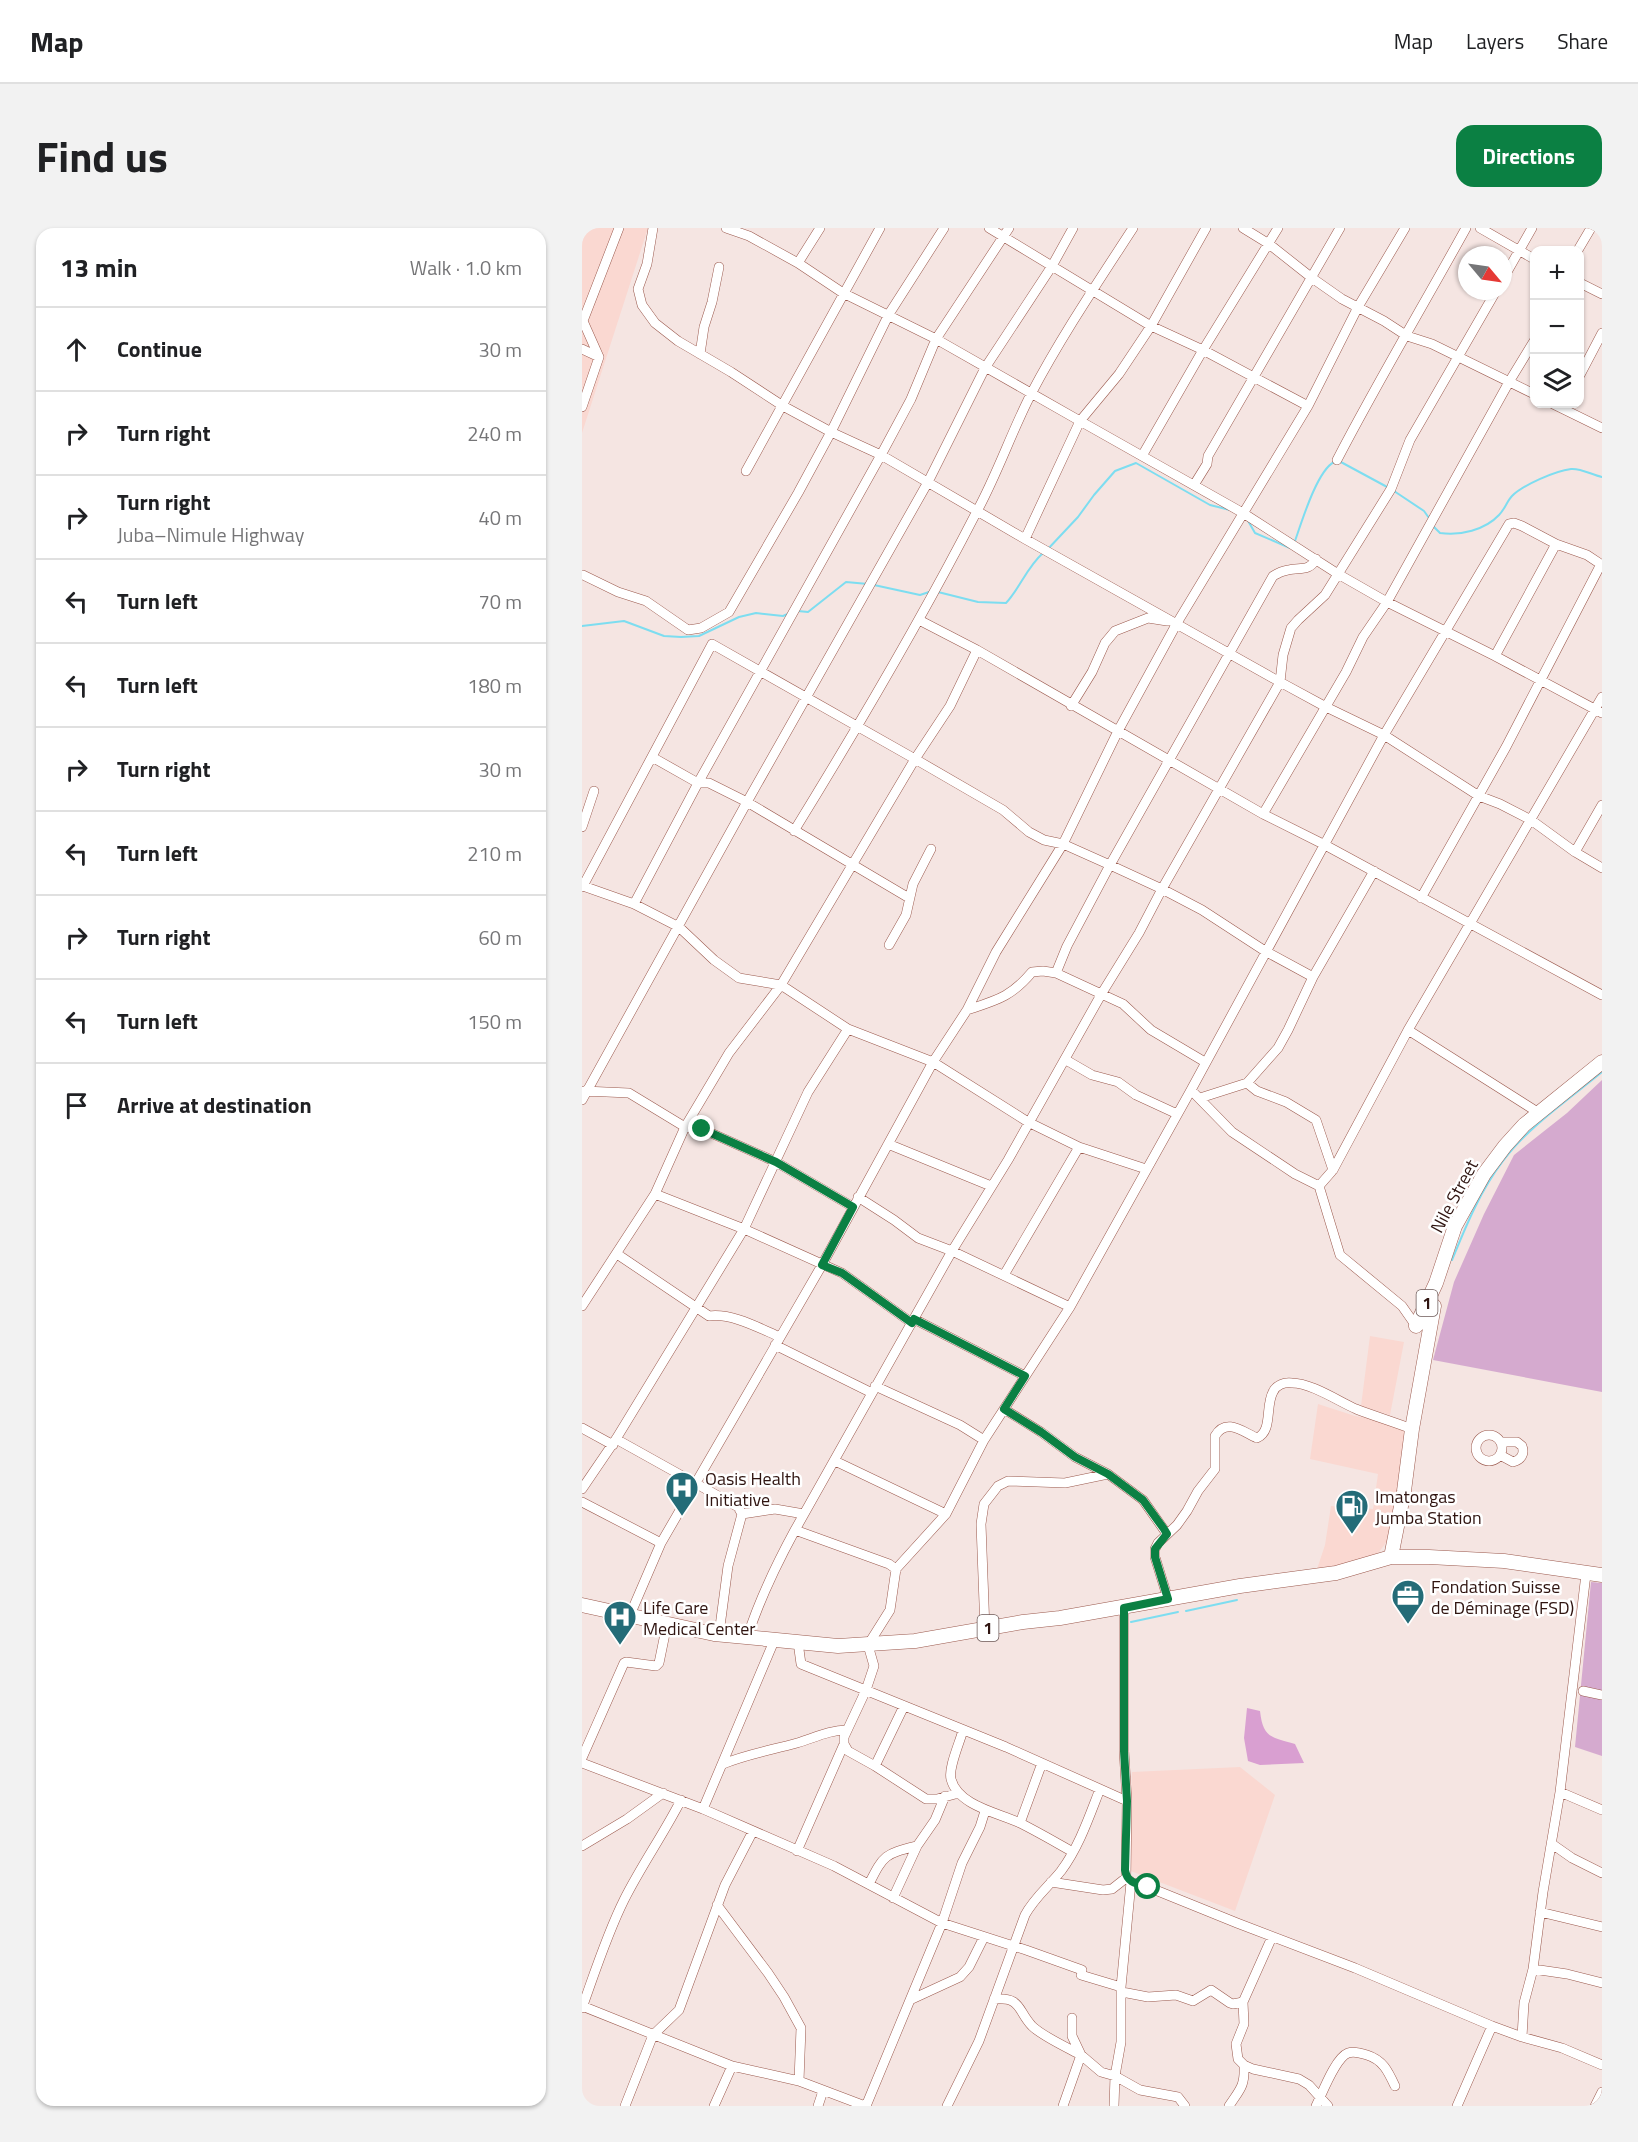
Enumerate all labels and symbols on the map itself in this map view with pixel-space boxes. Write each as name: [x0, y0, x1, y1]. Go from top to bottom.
north arrow: [1458, 246, 1512, 300]
route end: [688, 1115, 714, 1141]
street label: Nile Street: [1423, 1154, 1485, 1238]
road number: 1: [1416, 1290, 1438, 1316]
place label: Oasis Health Initiative: [705, 1465, 801, 1513]
hospital icon: Oasis Health Initiative: [664, 1470, 700, 1517]
place label: Imatongas Jumba Station: [1375, 1483, 1482, 1531]
fuel station icon: Imatongas Jumba Station: [1334, 1488, 1370, 1535]
place label: Fondation Suisse de Déminage (FSD): [1431, 1573, 1574, 1621]
office icon: Fondation Suisse de Déminage (FSD): [1390, 1578, 1426, 1625]
place label: Life Care Medical Center: [643, 1594, 756, 1642]
hospital icon: Life Care Medical Center: [602, 1599, 638, 1646]
road number: 1: [978, 1615, 998, 1641]
route start: [1134, 1873, 1160, 1899]

